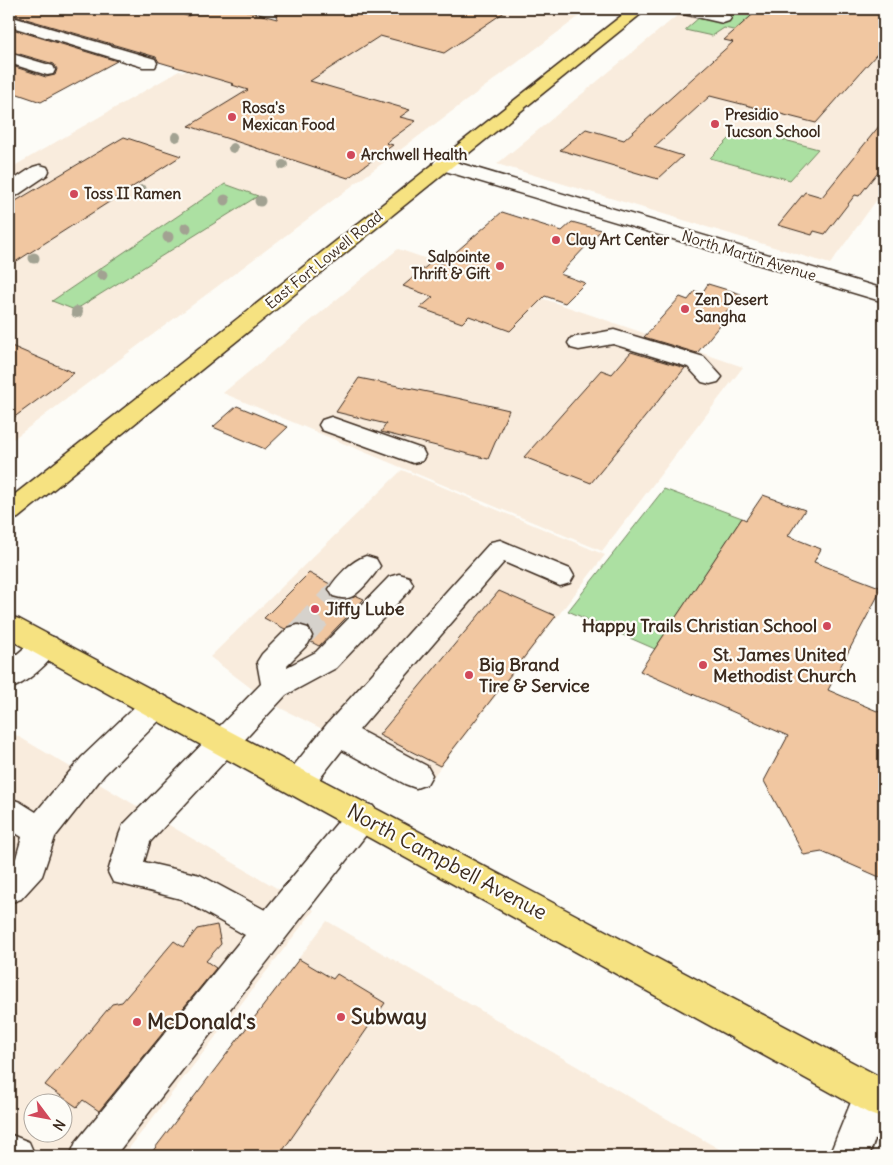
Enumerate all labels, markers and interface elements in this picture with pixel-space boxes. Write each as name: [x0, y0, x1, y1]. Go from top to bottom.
place label: Rosa's Mexican Food: [242, 98, 335, 134]
place label: Presidio Tucson School: [725, 105, 820, 141]
marker: Rosa's Mexican Food: [226, 111, 238, 123]
marker: Presidio Tucson School: [709, 118, 721, 130]
place label: Archwell Health: [361, 145, 468, 164]
marker: Archwell Health: [345, 149, 357, 161]
place label: Toss II Ramen: [84, 184, 181, 203]
marker: Toss II Ramen: [68, 188, 80, 200]
street label: East Fort Lowell Road: [261, 206, 386, 313]
street label: North Martin Avenue: [680, 226, 819, 285]
place label: Clay Art Center: [566, 230, 670, 250]
marker: Clay Art Center: [550, 234, 562, 246]
place label: Salpointe Thrift & Gift: [411, 247, 491, 283]
marker: Salpointe Thrift & Gift: [494, 260, 506, 272]
place label: Zen Desert Sangha: [695, 290, 769, 327]
marker: Zen Desert Sangha: [679, 303, 691, 315]
place label: Jiffy Lube: [325, 597, 405, 620]
marker: Jiffy Lube: [309, 603, 321, 615]
place label: Happy Trails Christian School: [582, 614, 817, 637]
marker: Happy Trails Christian School: [821, 620, 833, 632]
place label: St. James United Methodist Church: [713, 643, 857, 687]
place label: Big Brand Tire & Service: [479, 653, 590, 697]
marker: St. James United Methodist Church: [697, 659, 709, 671]
marker: Big Brand Tire & Service: [463, 669, 475, 681]
street label: North Campbell Avenue: [343, 797, 552, 926]
place label: Subway: [351, 1003, 427, 1030]
place label: McDonald's: [147, 1008, 256, 1035]
marker: Subway: [335, 1011, 347, 1023]
marker: McDonald's: [131, 1016, 143, 1028]
north arrow: [22, 1092, 72, 1142]
text: N: [49, 1116, 69, 1134]

